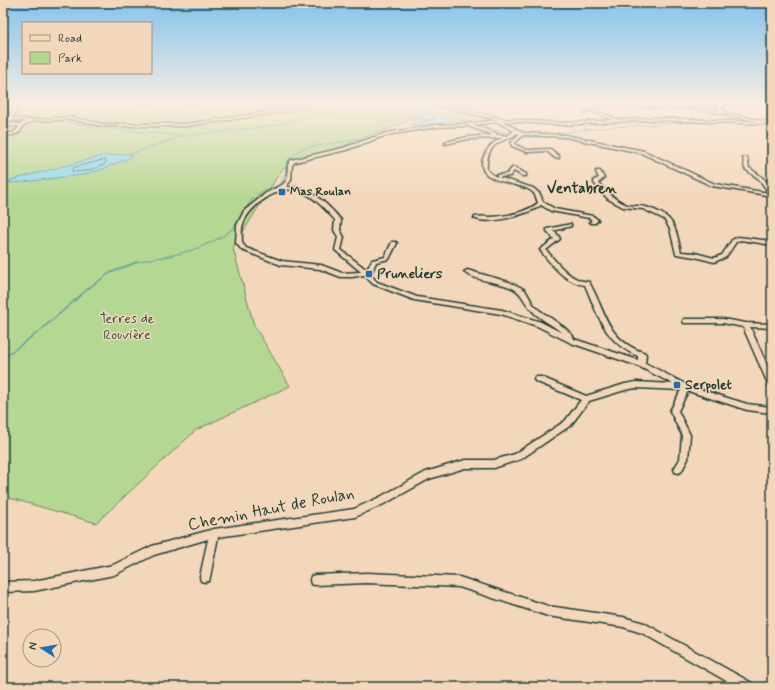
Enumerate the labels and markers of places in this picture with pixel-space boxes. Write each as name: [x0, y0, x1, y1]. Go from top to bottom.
place label: Mas Roulan: [290, 184, 351, 200]
marker: Mas Roulan: [277, 187, 287, 197]
place label: Pruneliers: [377, 265, 443, 283]
marker: Pruneliers: [364, 269, 374, 279]
place label: Serpolet: [685, 376, 732, 394]
marker: Serpolet: [672, 380, 682, 390]

